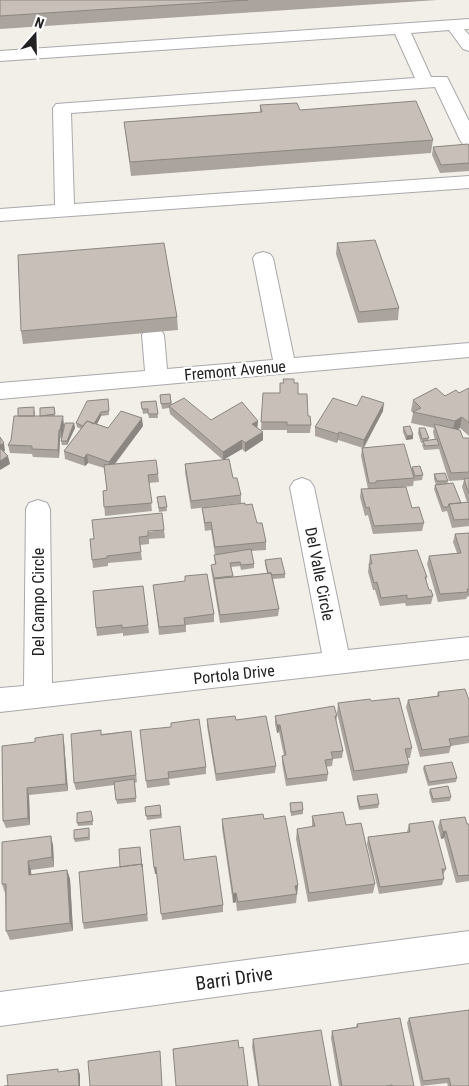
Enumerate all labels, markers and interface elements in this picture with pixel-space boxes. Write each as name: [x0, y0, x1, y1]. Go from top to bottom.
north arrow: [10, 10, 60, 60]
text: N: [33, 14, 46, 32]
street label: Fremont Avenue: [183, 357, 287, 384]
street label: Del Valle Circle: [301, 526, 338, 622]
street label: Del Campo Circle: [29, 548, 48, 656]
street label: Portola Drive: [192, 661, 276, 688]
street label: Barri Drive: [194, 962, 274, 995]

